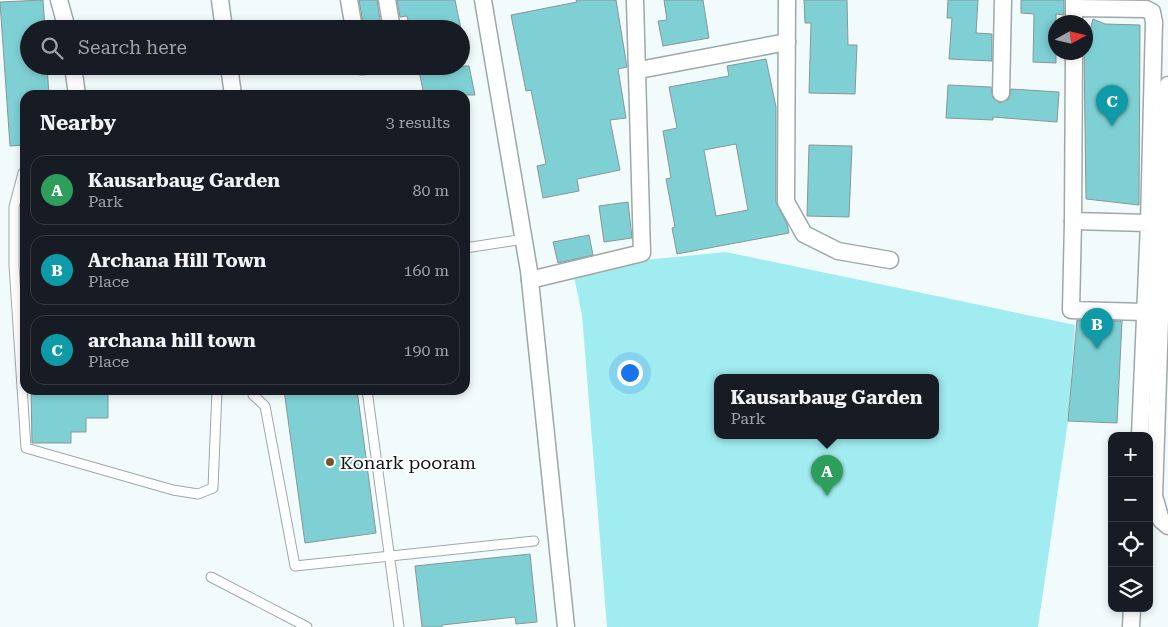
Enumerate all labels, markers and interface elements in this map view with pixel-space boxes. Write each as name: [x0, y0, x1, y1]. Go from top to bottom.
north arrow: [1048, 15, 1093, 60]
search box: [20, 20, 470, 75]
icon: search: [38, 34, 66, 62]
text: Search here: [78, 36, 187, 59]
pin: C: [1096, 85, 1128, 126]
text: Nearby: [40, 111, 116, 135]
text: 3 results: [386, 113, 450, 132]
text: Kausarbaug Garden: [88, 169, 280, 192]
text: A: [51, 181, 63, 200]
text: 80 m: [412, 181, 449, 200]
text: Park: [88, 192, 123, 211]
text: Archana Hill Town: [88, 249, 266, 272]
text: B: [51, 261, 63, 280]
text: 160 m: [403, 261, 449, 280]
text: Place: [88, 272, 129, 291]
pin: B: [1081, 308, 1113, 349]
text: archana hill town: [88, 329, 256, 352]
text: C: [51, 341, 63, 360]
text: 190 m: [403, 341, 449, 360]
text: Place: [88, 352, 129, 371]
your location: [617, 360, 643, 386]
popup: [714, 374, 939, 439]
text: Kausarbaug Garden: [730, 386, 923, 409]
text: Park: [730, 409, 766, 428]
map controls: [1108, 432, 1153, 612]
button: +: [1108, 432, 1153, 477]
place label: Konark pooram: [340, 452, 476, 473]
pin: A: [811, 455, 843, 496]
marker: Konark pooram: [324, 456, 336, 468]
button: −: [1108, 477, 1153, 522]
button: locate: [1108, 522, 1153, 567]
button: layers: [1108, 567, 1153, 612]

